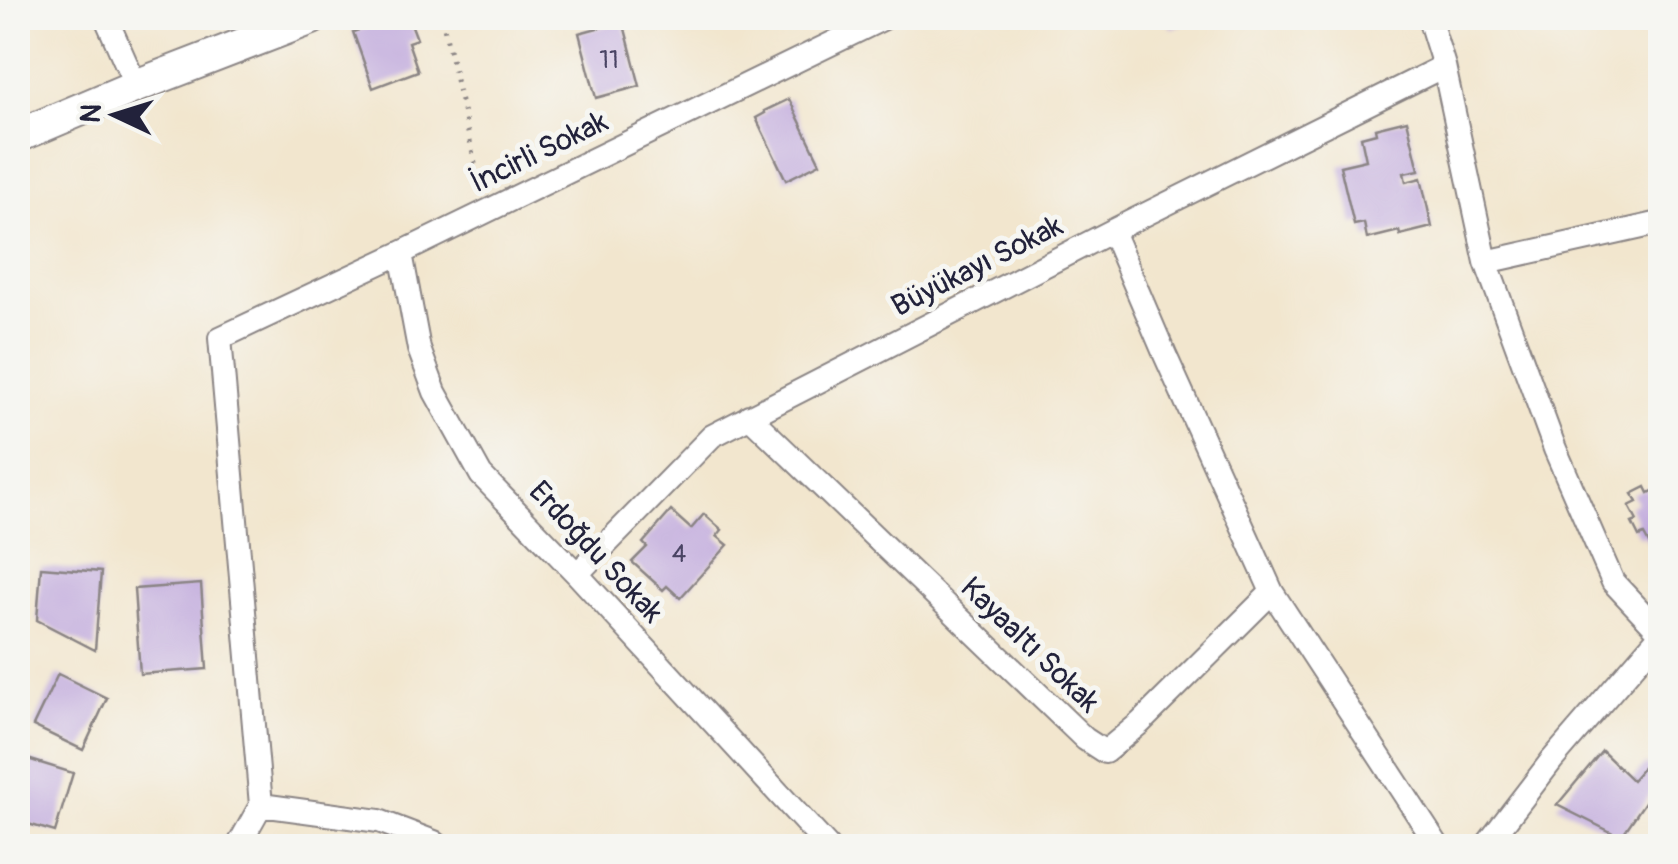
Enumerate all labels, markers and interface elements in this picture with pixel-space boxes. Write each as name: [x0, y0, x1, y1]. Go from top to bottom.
house number: 11: [599, 45, 619, 76]
north arrow: [65, 65, 165, 165]
text: N: [73, 103, 110, 124]
street label: İncirli Sokak: [464, 103, 614, 201]
street label: Büyükayı Sokak: [885, 207, 1069, 325]
street label: Erdoğdu Sokak: [521, 473, 671, 631]
house number: 4: [672, 539, 686, 570]
street label: Kayaaltı Sokak: [953, 569, 1108, 721]

